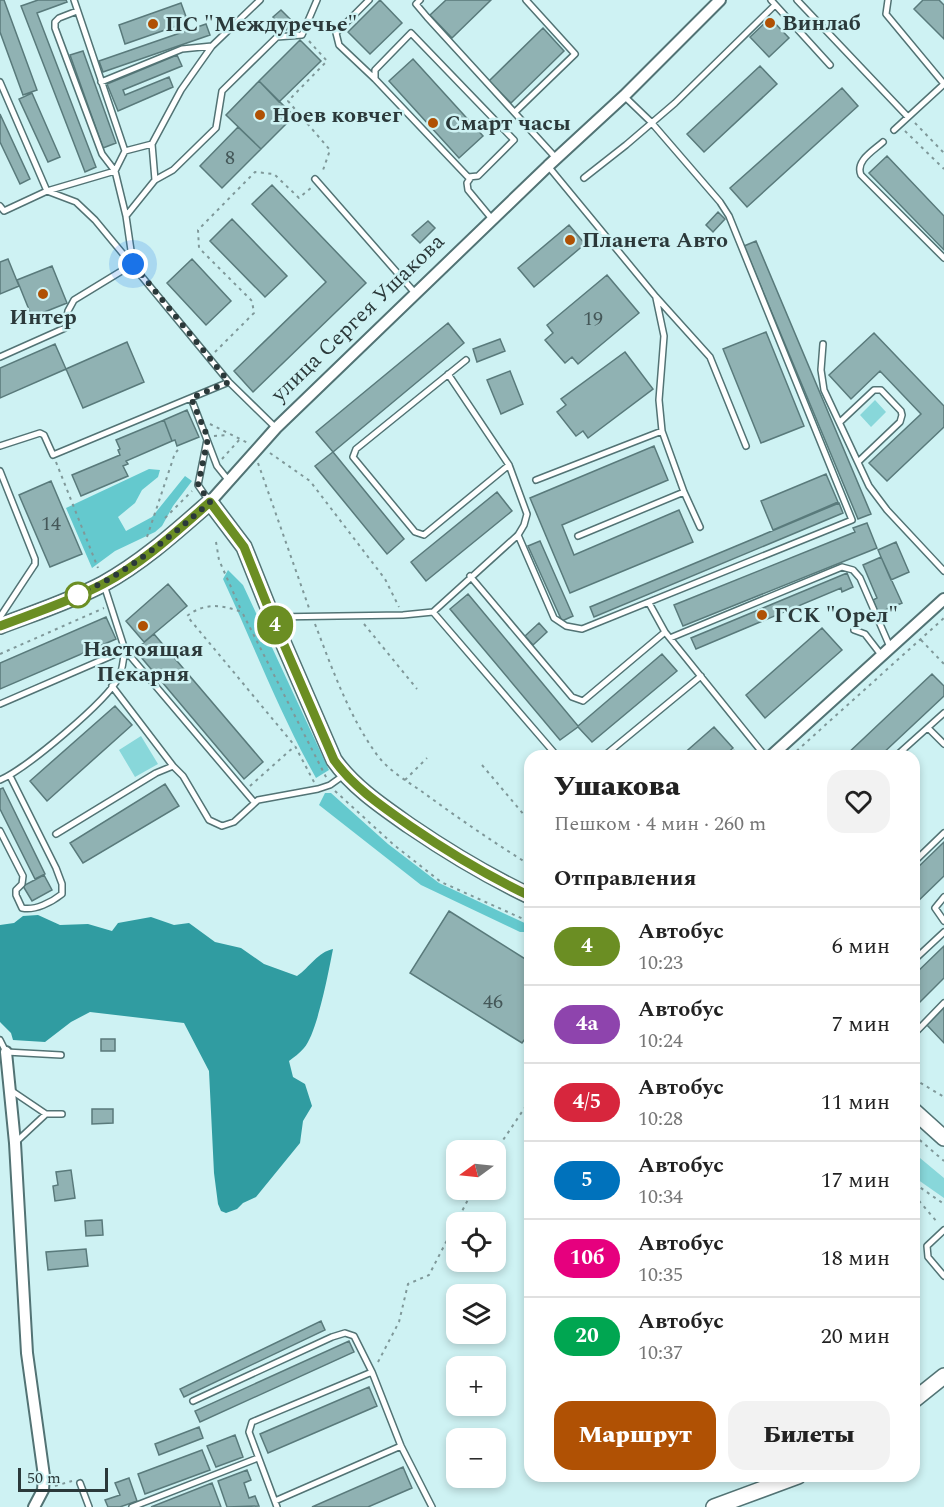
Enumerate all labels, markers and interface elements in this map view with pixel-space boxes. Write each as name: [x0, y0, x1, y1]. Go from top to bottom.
place label: Винлаб: [782, 7, 861, 40]
place label: ПС "Междуречье": [165, 8, 357, 41]
marker: Винлаб: [763, 16, 777, 30]
marker: ПС "Междуречье": [146, 17, 160, 31]
place label: Ноев ковчег: [272, 99, 402, 132]
place label: Смарт часы: [445, 107, 571, 140]
marker: Ноев ковчег: [253, 108, 267, 122]
marker: Смарт часы: [426, 116, 440, 130]
house number: 8: [225, 143, 235, 173]
place label: Планета Авто: [582, 224, 728, 257]
street label: улица Сергея Ушакова: [263, 226, 453, 411]
marker: Планета Авто: [563, 233, 577, 247]
your location: [118, 249, 148, 279]
marker: Интер: [36, 287, 50, 301]
place label: Интер: [9, 301, 77, 334]
house number: 19: [583, 304, 603, 334]
house number: 14: [41, 509, 61, 539]
unlabelled marker: [65, 582, 91, 608]
place label: ГСК "Орел": [774, 599, 898, 632]
line badge: 4: [256, 606, 294, 644]
marker: ГСК "Орел": [755, 608, 769, 622]
text: 4: [269, 609, 281, 641]
marker: Настоящая Пекарня: [136, 619, 150, 633]
place label: Настоящая Пекарня: [83, 633, 203, 691]
text: Ушакова: [554, 765, 680, 808]
button: heart: [827, 770, 890, 833]
text: Пешком · 4 мин · 260 m: [554, 809, 766, 839]
text: Отправления: [554, 862, 696, 895]
text: Автобус: [638, 915, 724, 948]
text: 4: [581, 930, 593, 962]
text: 6 мин: [832, 930, 890, 963]
text: 10:23: [638, 948, 683, 978]
house number: 46: [483, 987, 503, 1017]
text: Автобус: [638, 993, 724, 1026]
text: 4а: [576, 1008, 598, 1040]
text: 7 мин: [832, 1008, 890, 1041]
text: 10:24: [638, 1026, 683, 1056]
text: Автобус: [638, 1071, 724, 1104]
text: 4/5: [573, 1086, 601, 1118]
text: 11 мин: [821, 1086, 890, 1119]
text: 10:28: [638, 1104, 683, 1134]
north arrow: [446, 1140, 506, 1200]
map controls: [446, 1140, 506, 1488]
text: Автобус: [638, 1149, 724, 1182]
text: 5: [581, 1164, 593, 1196]
text: 17 мин: [821, 1164, 890, 1197]
text: 10:34: [638, 1182, 683, 1212]
button: locate: [446, 1212, 506, 1272]
text: Автобус: [638, 1227, 724, 1260]
text: 10б: [569, 1242, 605, 1274]
text: 18 мин: [821, 1242, 890, 1275]
text: 10:35: [638, 1260, 683, 1290]
button: layers: [446, 1284, 506, 1344]
text: Автобус: [638, 1305, 724, 1338]
text: 20: [575, 1320, 599, 1352]
text: 20 мин: [821, 1320, 890, 1353]
text: 10:37: [638, 1338, 683, 1368]
button: +: [446, 1356, 506, 1416]
button: Маршрут: [554, 1401, 716, 1470]
button: Билеты: [728, 1401, 890, 1470]
button: −: [446, 1428, 506, 1488]
scale bar: [18, 1465, 108, 1492]
text: 50 m: [27, 1466, 61, 1490]

